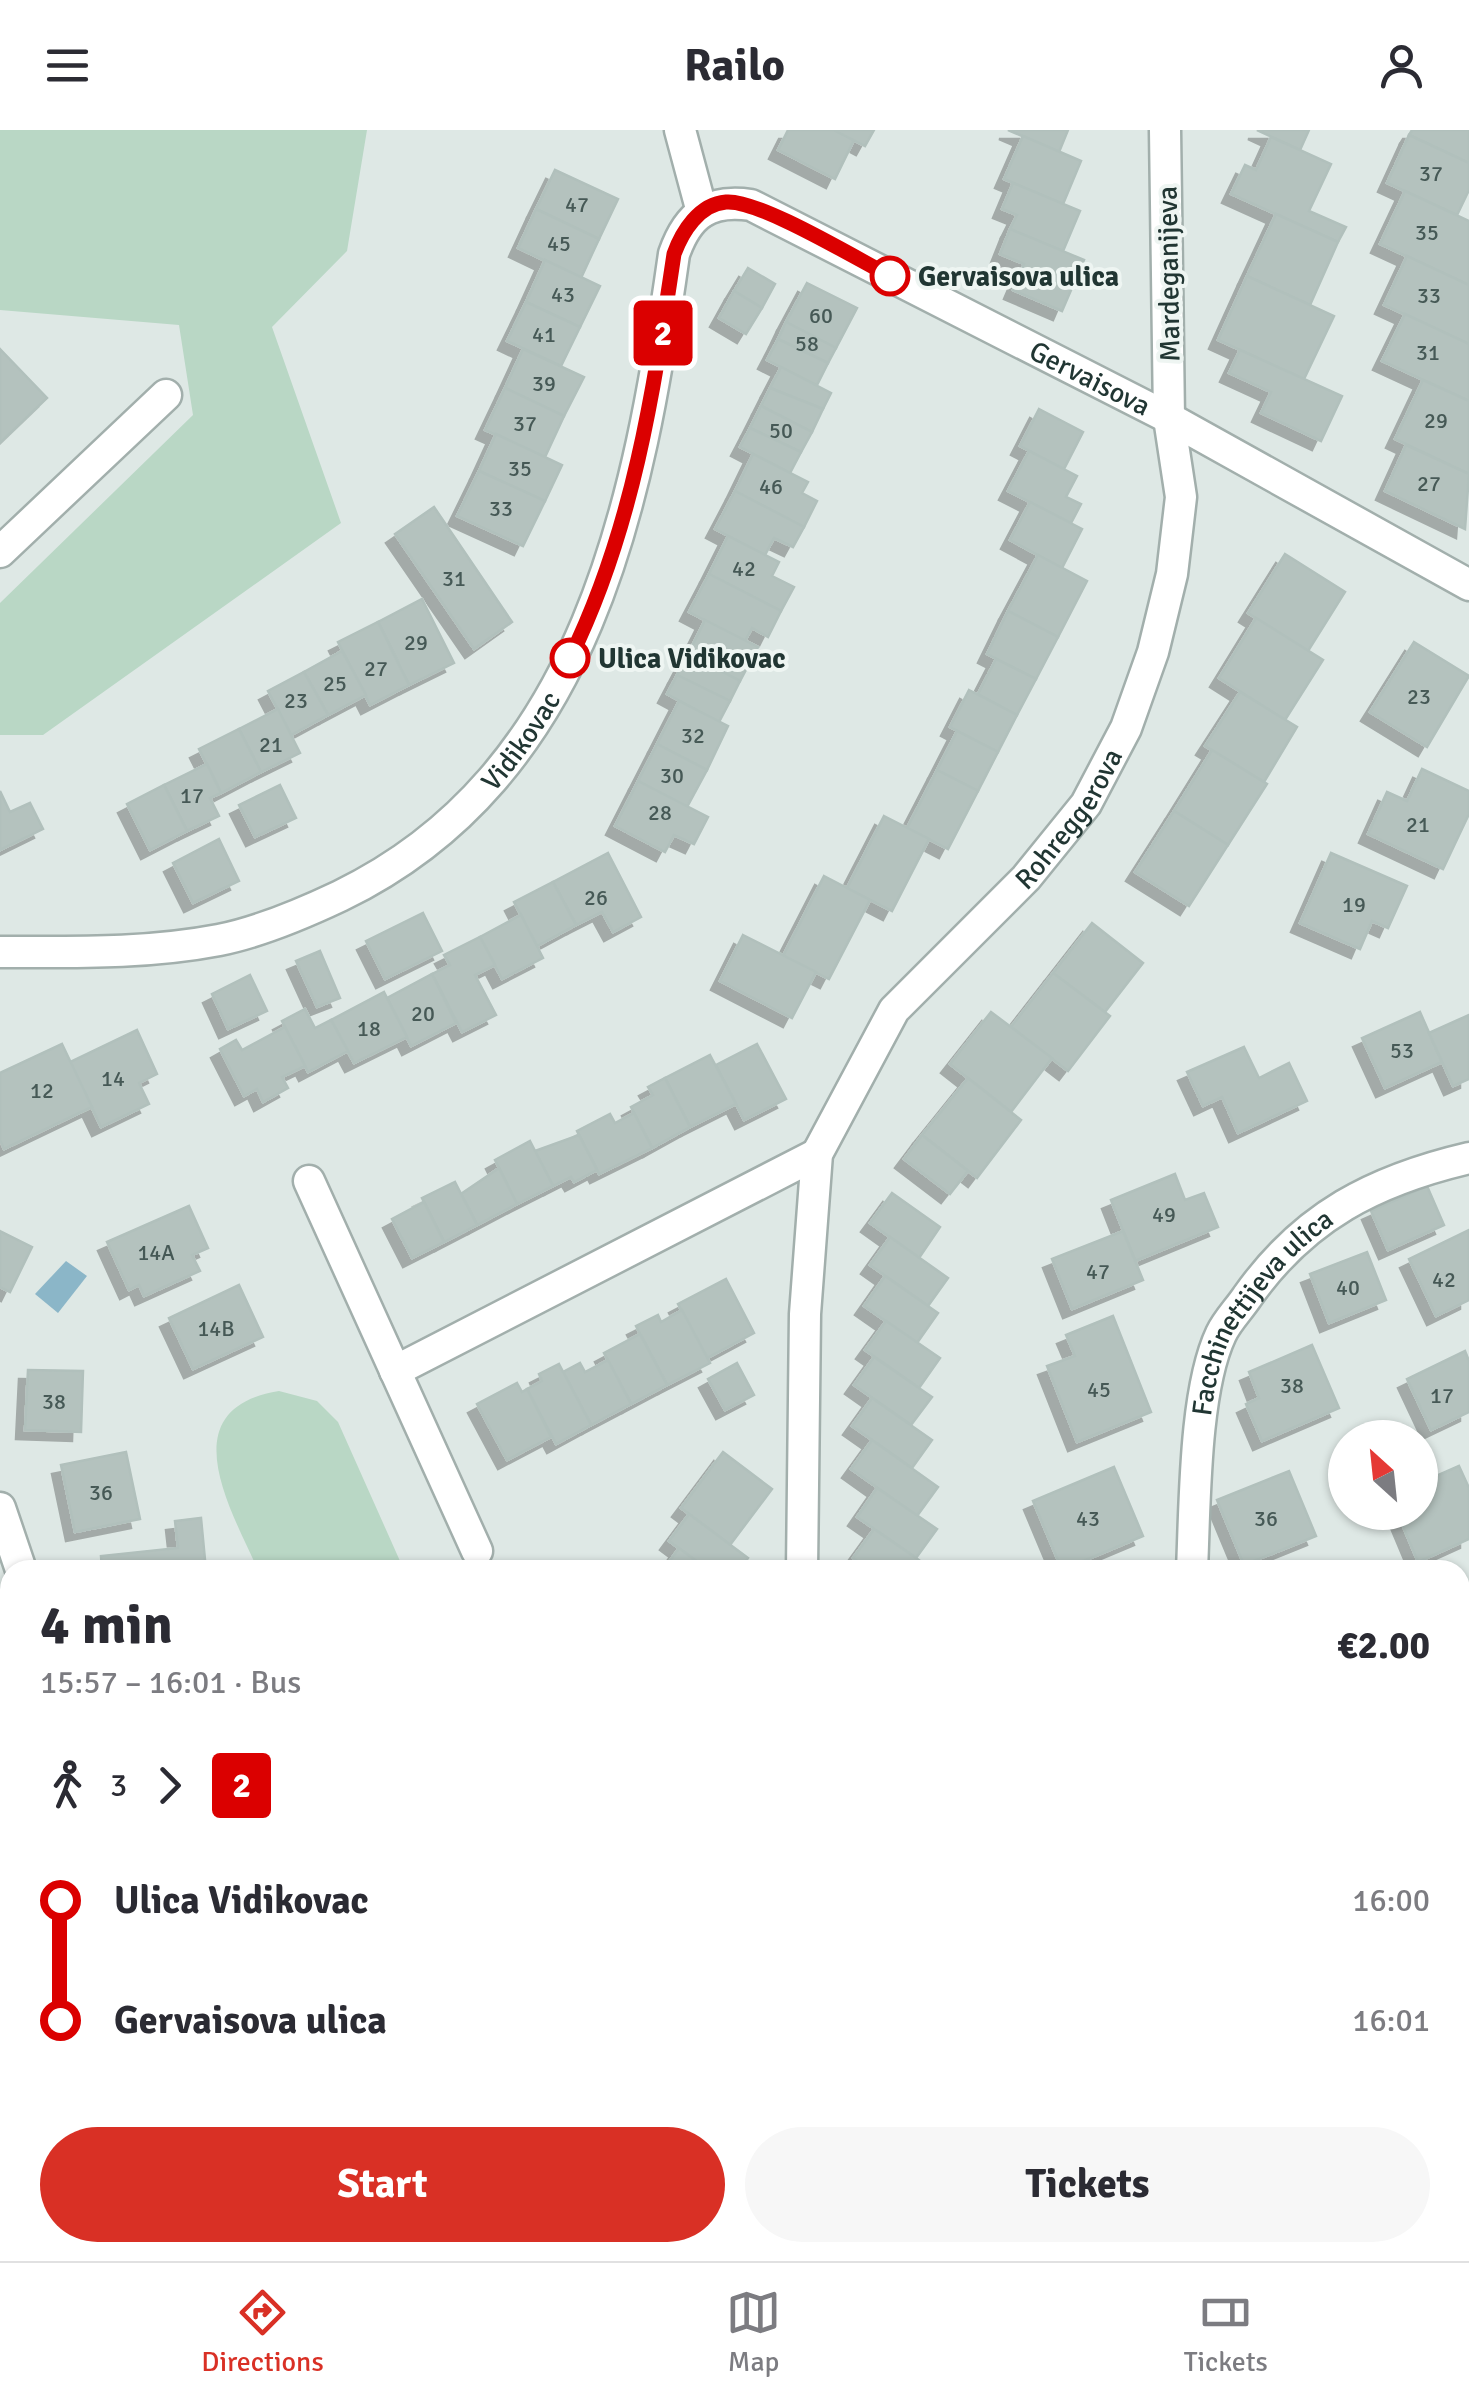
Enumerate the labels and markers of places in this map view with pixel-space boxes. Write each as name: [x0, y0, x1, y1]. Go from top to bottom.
marker: Gervaisova ulica: [871, 257, 909, 295]
place label: Gervaisova ulica: [918, 260, 1119, 294]
marker: Ulica Vidikovac: [551, 639, 589, 677]
place label: Ulica Vidikovac: [598, 642, 786, 676]

